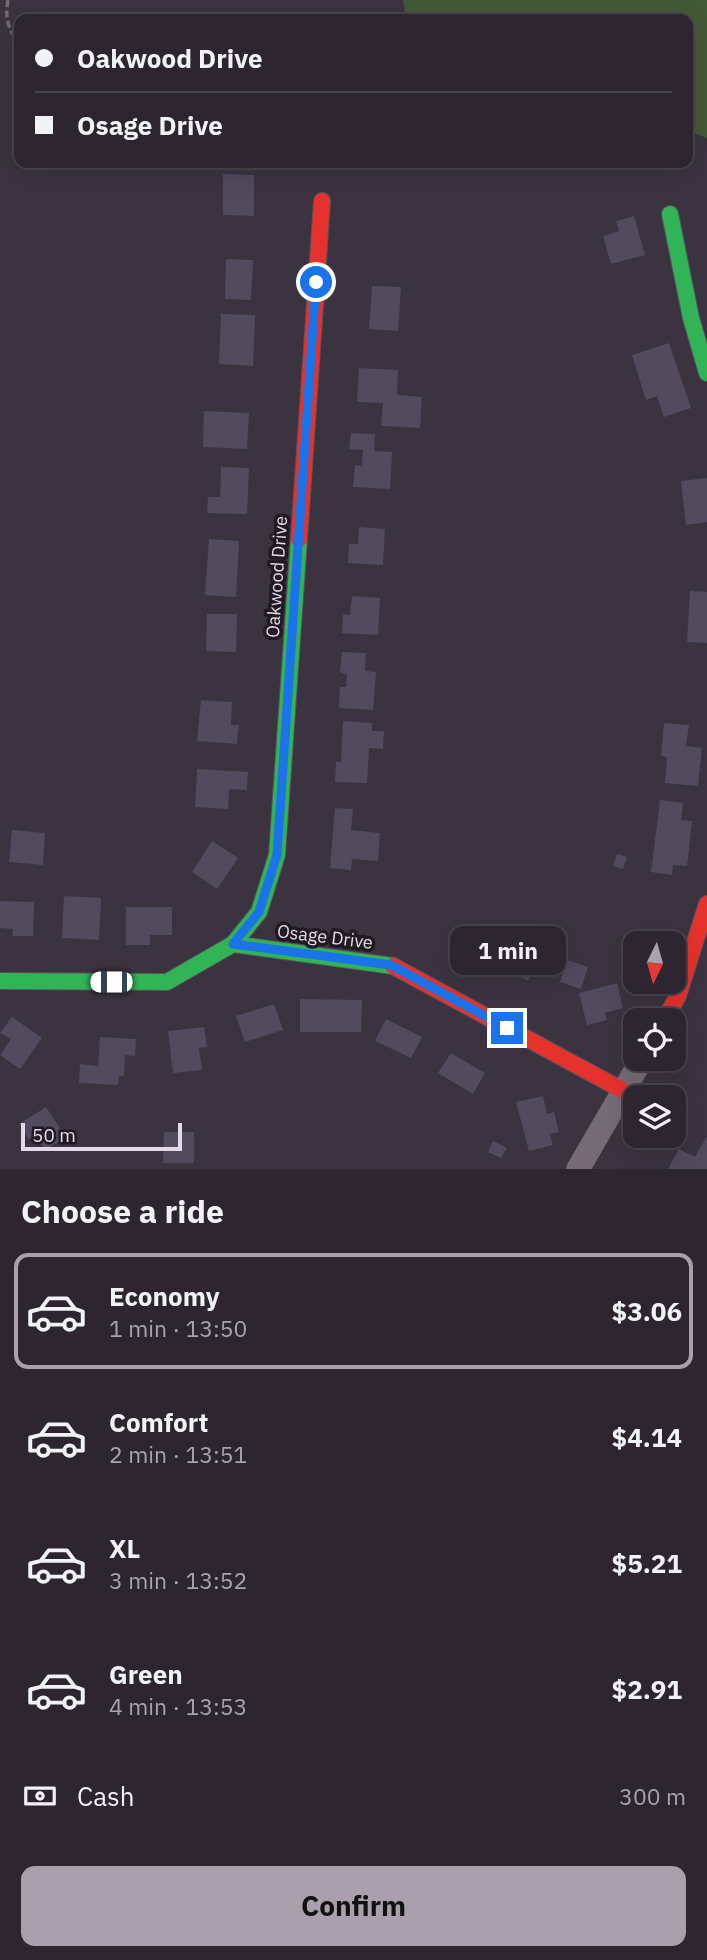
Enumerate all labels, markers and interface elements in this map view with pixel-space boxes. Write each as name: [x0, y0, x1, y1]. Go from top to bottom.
text: Oakwood Drive: [77, 41, 263, 75]
text: Osage Drive: [77, 108, 223, 142]
route start: [300, 266, 332, 298]
street label: Oakwood Drive: [261, 515, 292, 639]
street label: Osage Drive: [276, 919, 374, 954]
callout: 1 min: [449, 926, 565, 976]
north arrow: [623, 931, 686, 994]
map controls: [623, 931, 686, 1148]
text: 1 min: [478, 935, 538, 965]
car: [91, 972, 133, 993]
button: locate: [623, 1008, 686, 1071]
route end: [491, 1012, 523, 1044]
button: layers: [623, 1085, 686, 1148]
scale bar: [21, 1120, 182, 1152]
text: 50 m: [32, 1123, 76, 1147]
text: Choose a ride: [21, 1190, 224, 1232]
text: Economy: [109, 1279, 220, 1313]
icon: car: [25, 1280, 88, 1343]
text: $3.06: [612, 1294, 682, 1328]
text: 1 min · 13:50: [109, 1313, 247, 1343]
text: Comfort: [109, 1405, 208, 1439]
icon: car: [25, 1406, 88, 1469]
text: $4.14: [612, 1420, 682, 1454]
text: 2 min · 13:51: [109, 1439, 247, 1469]
text: XL: [109, 1531, 140, 1565]
icon: car: [25, 1532, 88, 1595]
text: $5.21: [612, 1546, 682, 1580]
text: 3 min · 13:52: [109, 1565, 247, 1595]
text: Green: [109, 1657, 183, 1691]
icon: car: [25, 1658, 88, 1721]
text: $2.91: [612, 1672, 682, 1706]
text: 4 min · 13:53: [109, 1691, 247, 1721]
icon: cash: [21, 1777, 59, 1815]
text: Cash: [77, 1779, 134, 1813]
text: 300 m: [619, 1781, 686, 1811]
button: Confirm: [21, 1866, 686, 1946]

